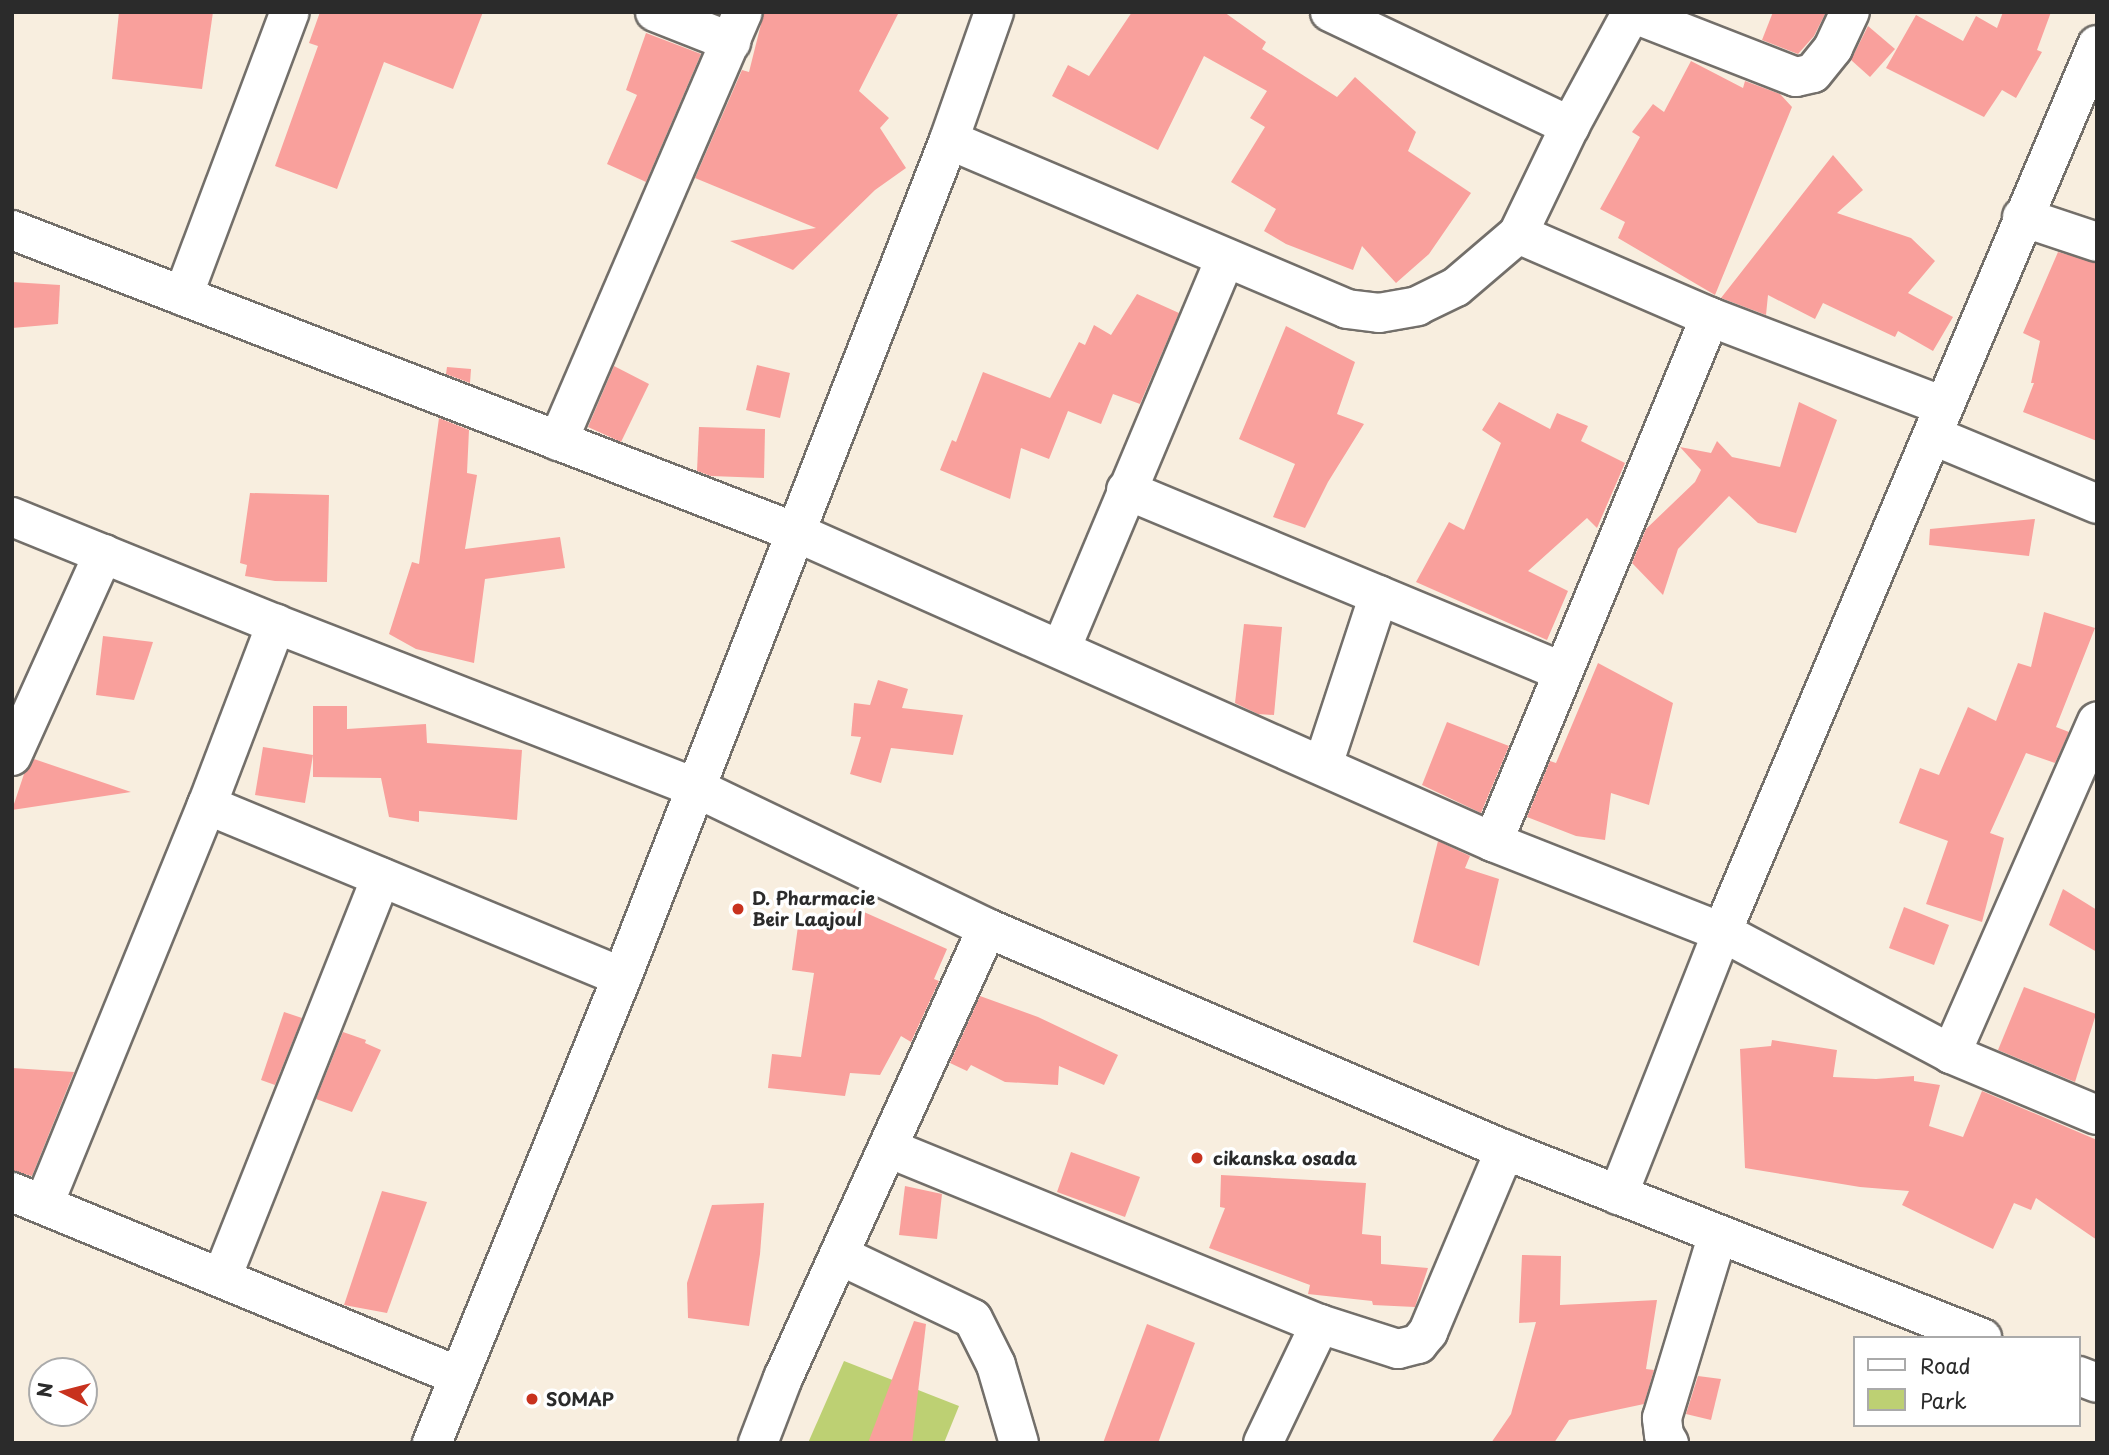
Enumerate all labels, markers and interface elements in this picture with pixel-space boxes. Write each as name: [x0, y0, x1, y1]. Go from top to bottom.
place label: D. Pharmacie Beir Laajoul: [752, 888, 876, 930]
marker: D. Pharmacie Beir Laajoul: [730, 901, 746, 917]
place label: cikanska osada: [1213, 1147, 1357, 1169]
marker: cikanska osada: [1187, 1148, 1207, 1168]
legend: [1854, 1336, 2081, 1427]
text: Road: [1920, 1349, 1971, 1381]
north arrow: [28, 1357, 98, 1427]
text: N: [29, 1381, 59, 1399]
text: Park: [1920, 1384, 1967, 1416]
place label: SOMAP: [546, 1388, 614, 1410]
marker: SOMAP: [524, 1391, 540, 1407]

